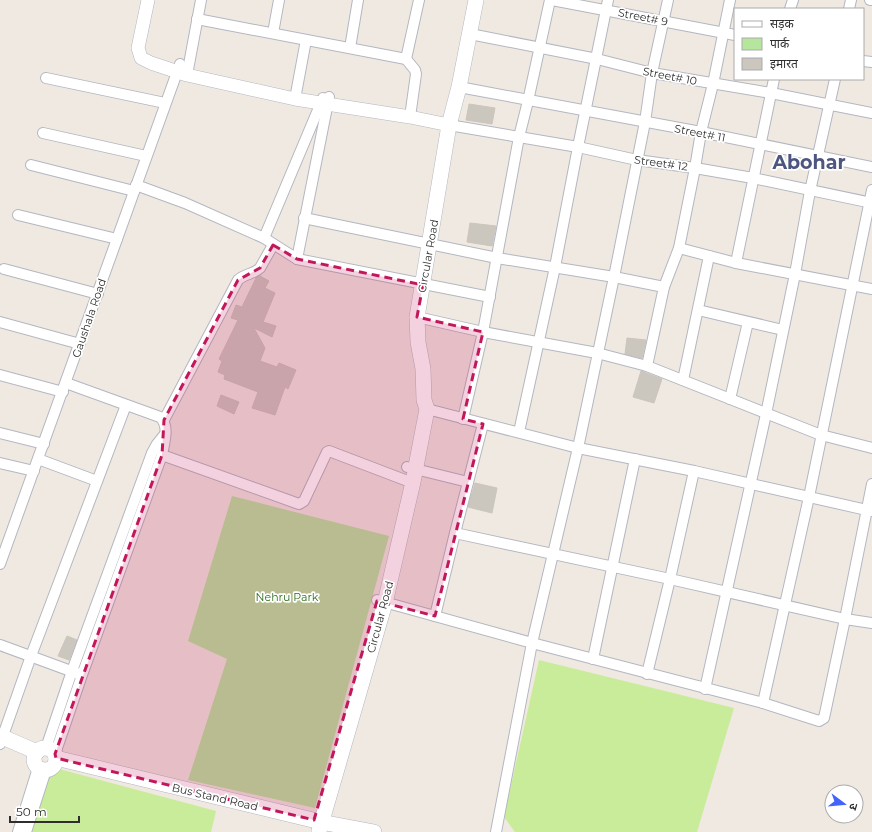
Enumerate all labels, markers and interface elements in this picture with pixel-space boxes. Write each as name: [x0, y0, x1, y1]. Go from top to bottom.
street label: Street# 9: [617, 5, 669, 29]
legend: [734, 8, 864, 80]
text: सड़क: [770, 16, 795, 31]
text: पार्क: [770, 36, 790, 51]
text: इमारत: [770, 56, 799, 71]
street label: Street# 10: [642, 64, 698, 88]
street label: Street# 11: [673, 121, 727, 145]
district label: Abohar: [771, 151, 846, 174]
street label: Street# 12: [633, 152, 689, 174]
street label: Circular Road: [415, 218, 441, 294]
street label: Gaushala Road: [69, 277, 109, 359]
street label: Circular Road: [364, 579, 396, 655]
park label: Nehru Park: [256, 590, 319, 604]
street label: Bus Stand Road: [171, 780, 259, 814]
north arrow: [824, 784, 864, 824]
scale bar: [10, 798, 79, 824]
text: उ: [846, 802, 861, 812]
text: 50 m: [16, 804, 47, 819]

